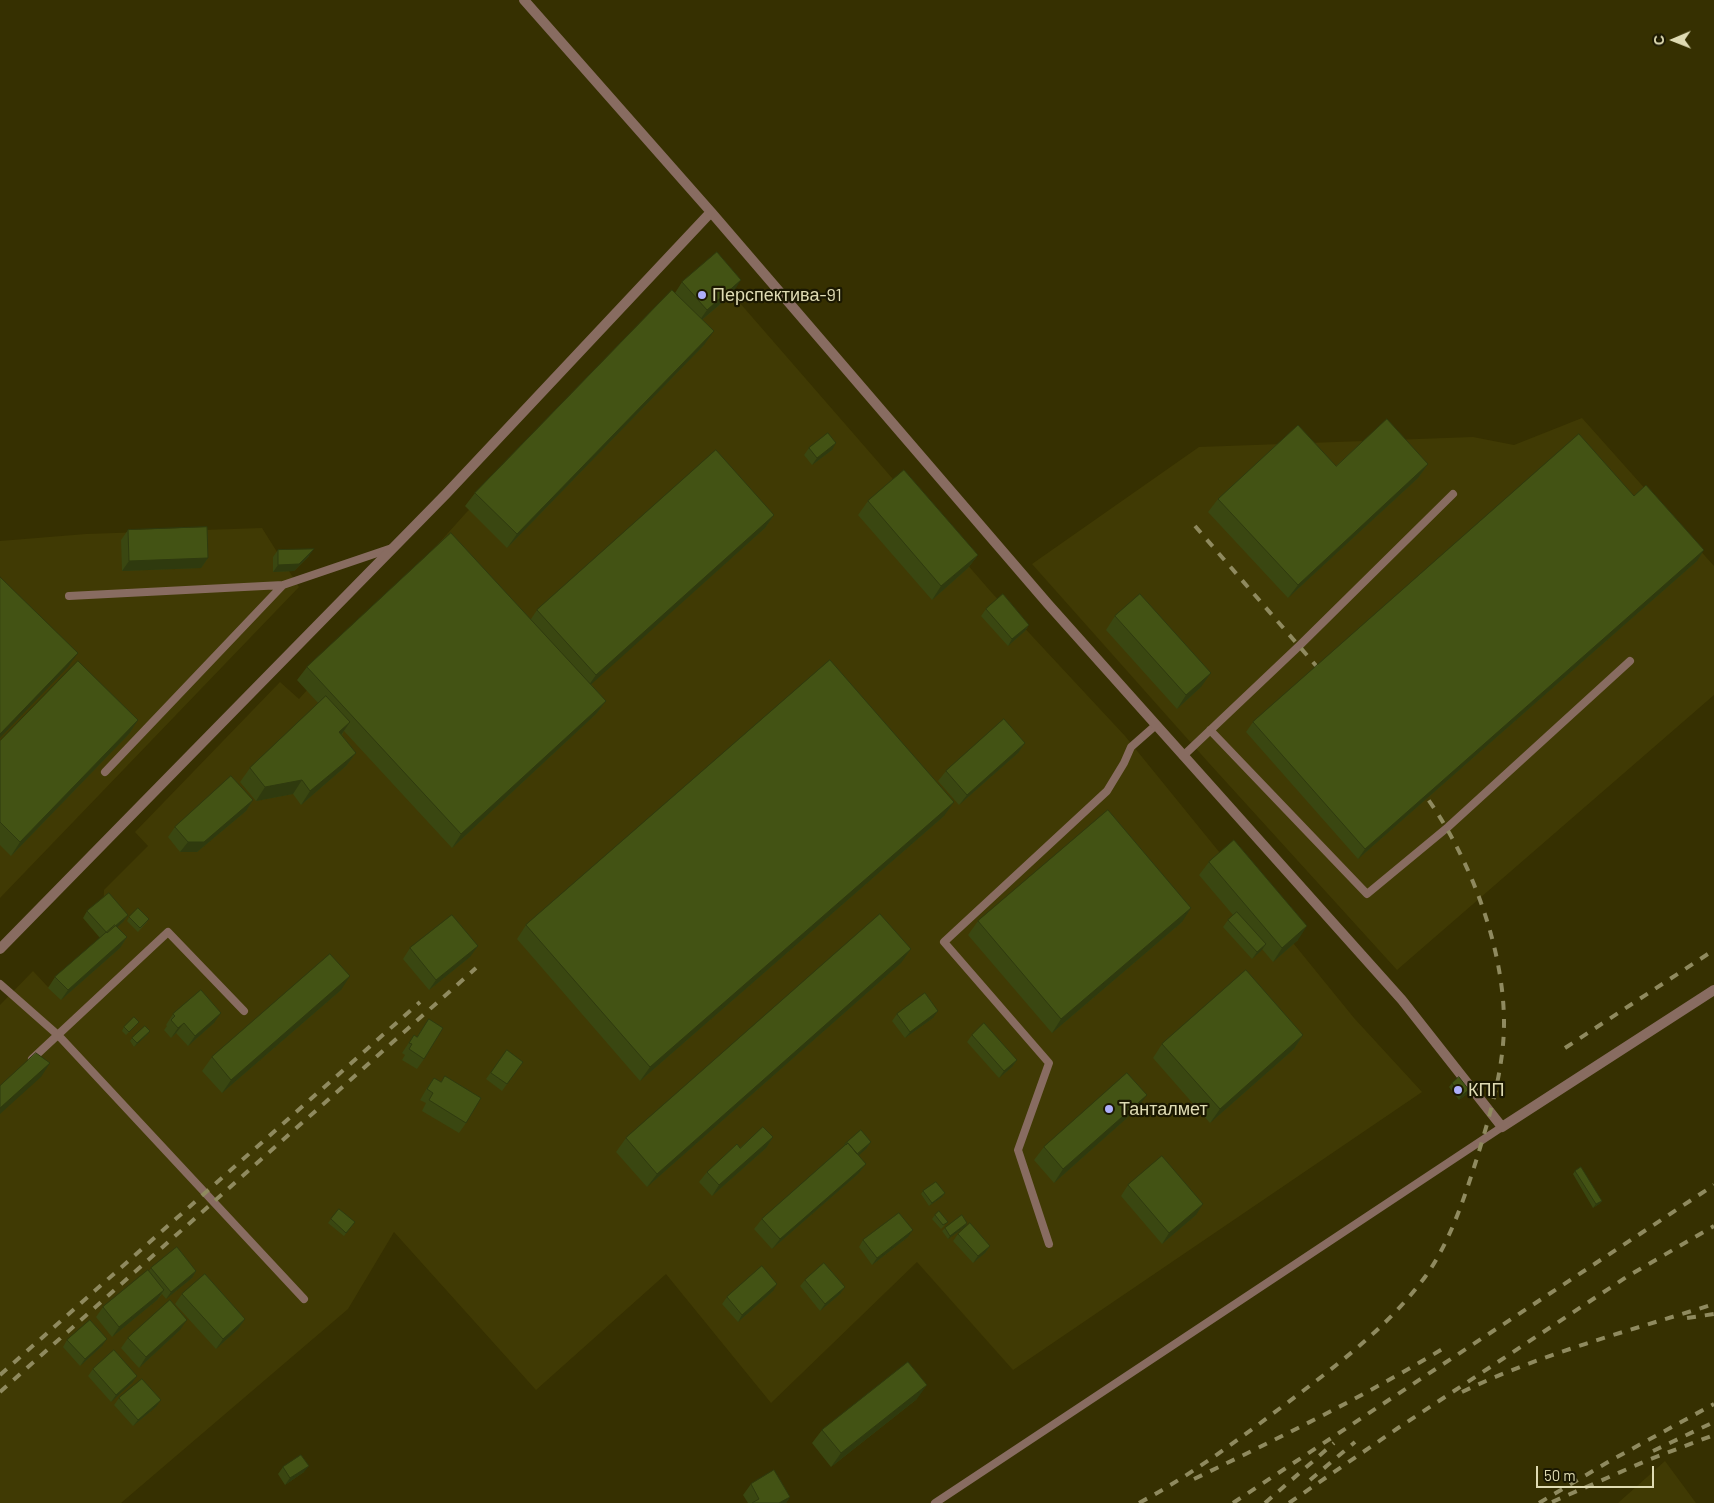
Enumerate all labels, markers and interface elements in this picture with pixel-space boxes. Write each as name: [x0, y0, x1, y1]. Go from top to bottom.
north arrow: [1649, 15, 1699, 65]
text: С: [1650, 35, 1667, 45]
place label: Перспектива-91: [712, 284, 842, 306]
marker: Перспектива-91: [696, 289, 708, 301]
place label: КПП: [1468, 1079, 1504, 1101]
marker: КПП: [1452, 1084, 1464, 1096]
place label: Танталмет: [1119, 1098, 1208, 1120]
marker: Танталмет: [1103, 1103, 1115, 1115]
scale bar: [1539, 1456, 1656, 1488]
text: 50 m: [1544, 1466, 1576, 1484]

